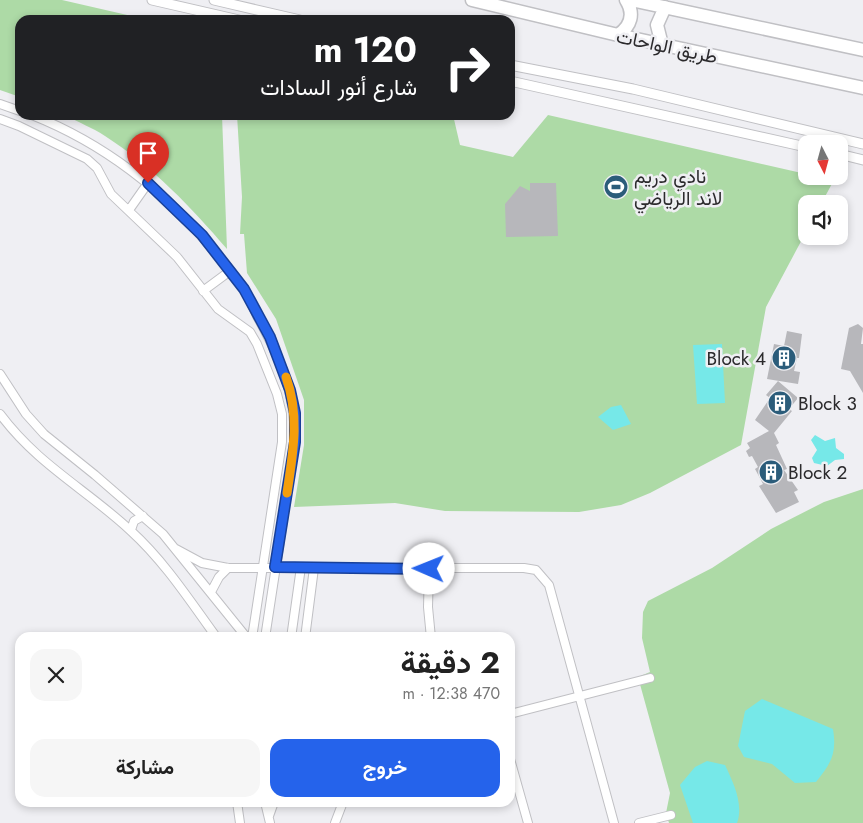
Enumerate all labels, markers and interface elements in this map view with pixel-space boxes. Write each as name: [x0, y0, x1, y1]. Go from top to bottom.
street label: طريق الواحات: [614, 23, 720, 70]
text: 120 m: [314, 25, 417, 75]
icon: right: [435, 35, 500, 100]
text: شارع أنور السادات: [260, 71, 417, 103]
pin: [127, 132, 169, 183]
north arrow: [798, 135, 848, 185]
map controls: [798, 135, 848, 245]
icon: arrive: [134, 139, 162, 167]
place label: نادي دريم لاند الرياضي: [634, 163, 722, 214]
sports icon: نادي دريم لاند الرياضي: [603, 174, 629, 200]
button: sound: [798, 195, 848, 245]
place label: Block 4: [706, 345, 766, 372]
building icon: Block 4: [771, 345, 797, 371]
building icon: Block 3: [767, 390, 793, 416]
place label: Block 3: [798, 390, 857, 417]
building icon: Block 2: [758, 459, 784, 485]
place label: Block 2: [788, 459, 847, 486]
position arrow: [402, 542, 454, 594]
text: 2 دقيقة: [401, 641, 500, 684]
button: close: [30, 649, 82, 701]
text: 470 m · 12:38: [402, 682, 500, 705]
button: مشاركة: [30, 739, 260, 797]
button: خروج: [270, 739, 500, 797]

